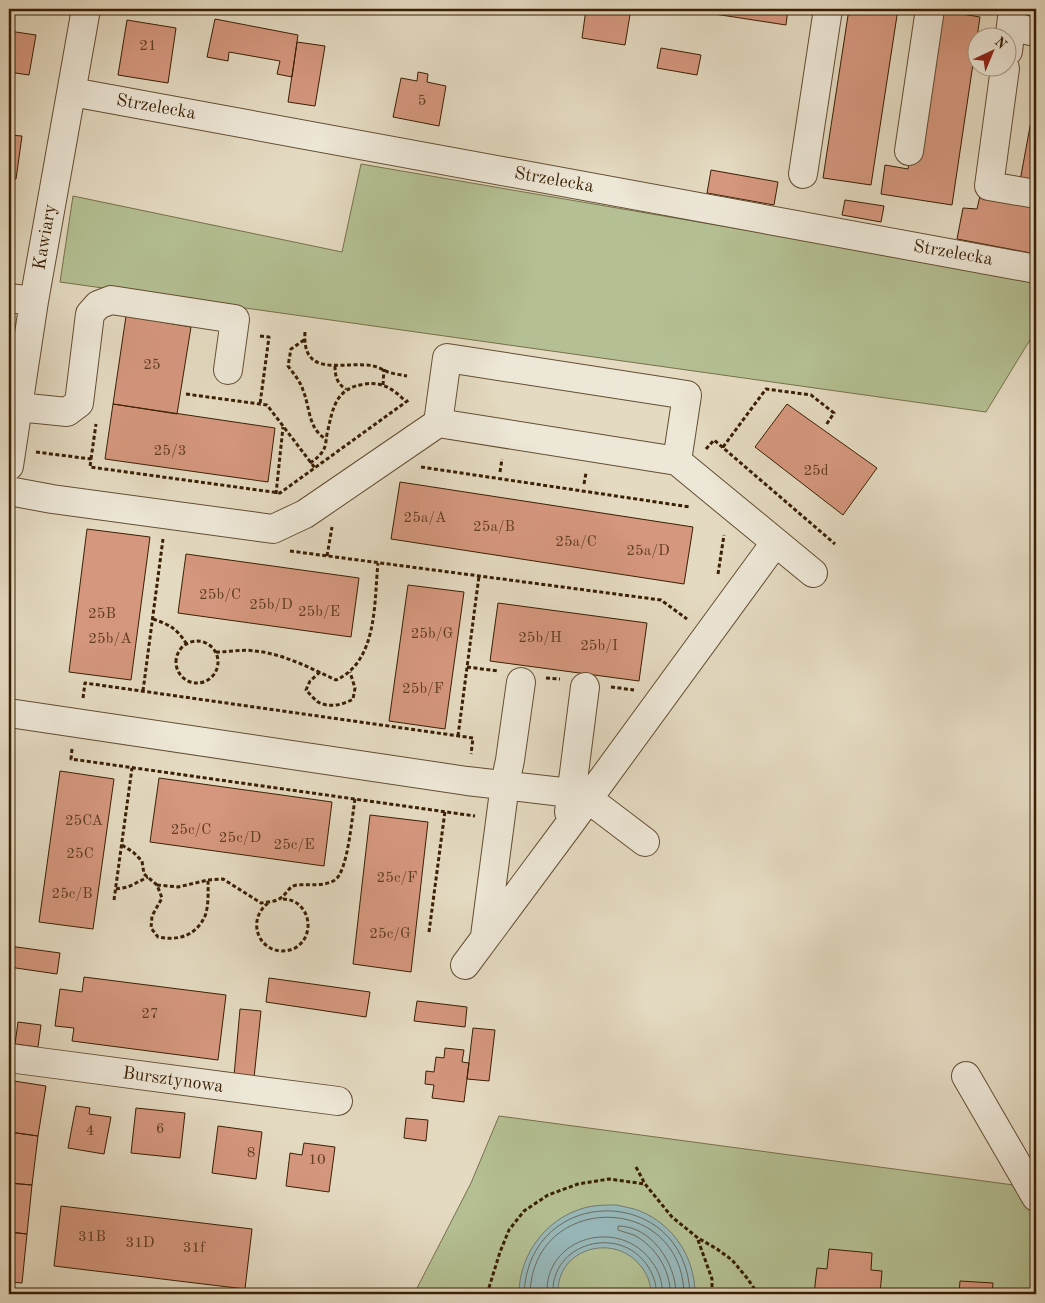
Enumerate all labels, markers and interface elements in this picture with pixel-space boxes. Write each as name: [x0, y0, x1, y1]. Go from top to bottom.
north arrow: [968, 28, 1018, 78]
text: N: [992, 35, 1009, 52]
house number: 21: [139, 39, 157, 54]
street label: Strzelecka: [115, 91, 197, 123]
house number: 5: [418, 94, 426, 109]
street label: Strzelecka: [513, 164, 595, 196]
street label: Kawiary: [30, 202, 60, 271]
street label: Strzelecka: [912, 237, 994, 269]
house number: 25: [143, 358, 161, 373]
house number: 25/3: [154, 444, 186, 459]
house number: 25d: [803, 464, 829, 479]
house number: 25a/A: [403, 511, 447, 526]
house number: 25a/B: [473, 520, 515, 535]
house number: 25a/C: [555, 535, 597, 550]
house number: 25a/D: [626, 544, 670, 559]
house number: 25b/C: [199, 588, 241, 603]
house number: 25b/D: [249, 598, 293, 613]
house number: 25b/E: [298, 605, 340, 620]
house number: 25B: [88, 607, 116, 622]
house number: 25b/G: [411, 627, 454, 642]
house number: 25b/H: [518, 631, 562, 646]
house number: 25b/A: [88, 632, 132, 647]
house number: 25b/I: [580, 639, 618, 654]
house number: 25b/F: [402, 682, 444, 697]
house number: 25CA: [65, 814, 104, 829]
house number: 25c/C: [171, 823, 211, 838]
house number: 25c/D: [219, 831, 261, 846]
house number: 25c/E: [273, 838, 315, 853]
house number: 25C: [66, 847, 94, 862]
house number: 25c/F: [377, 871, 417, 886]
house number: 25c/B: [51, 887, 93, 902]
house number: 25c/G: [369, 927, 411, 942]
house number: 27: [141, 1007, 159, 1022]
street label: Bursztynowa: [121, 1064, 225, 1096]
house number: 6: [156, 1122, 164, 1137]
house number: 4: [86, 1124, 94, 1139]
house number: 8: [247, 1146, 255, 1161]
house number: 10: [308, 1153, 326, 1168]
house number: 31B: [78, 1230, 106, 1245]
house number: 31D: [125, 1236, 155, 1251]
house number: 31f: [183, 1241, 206, 1256]

